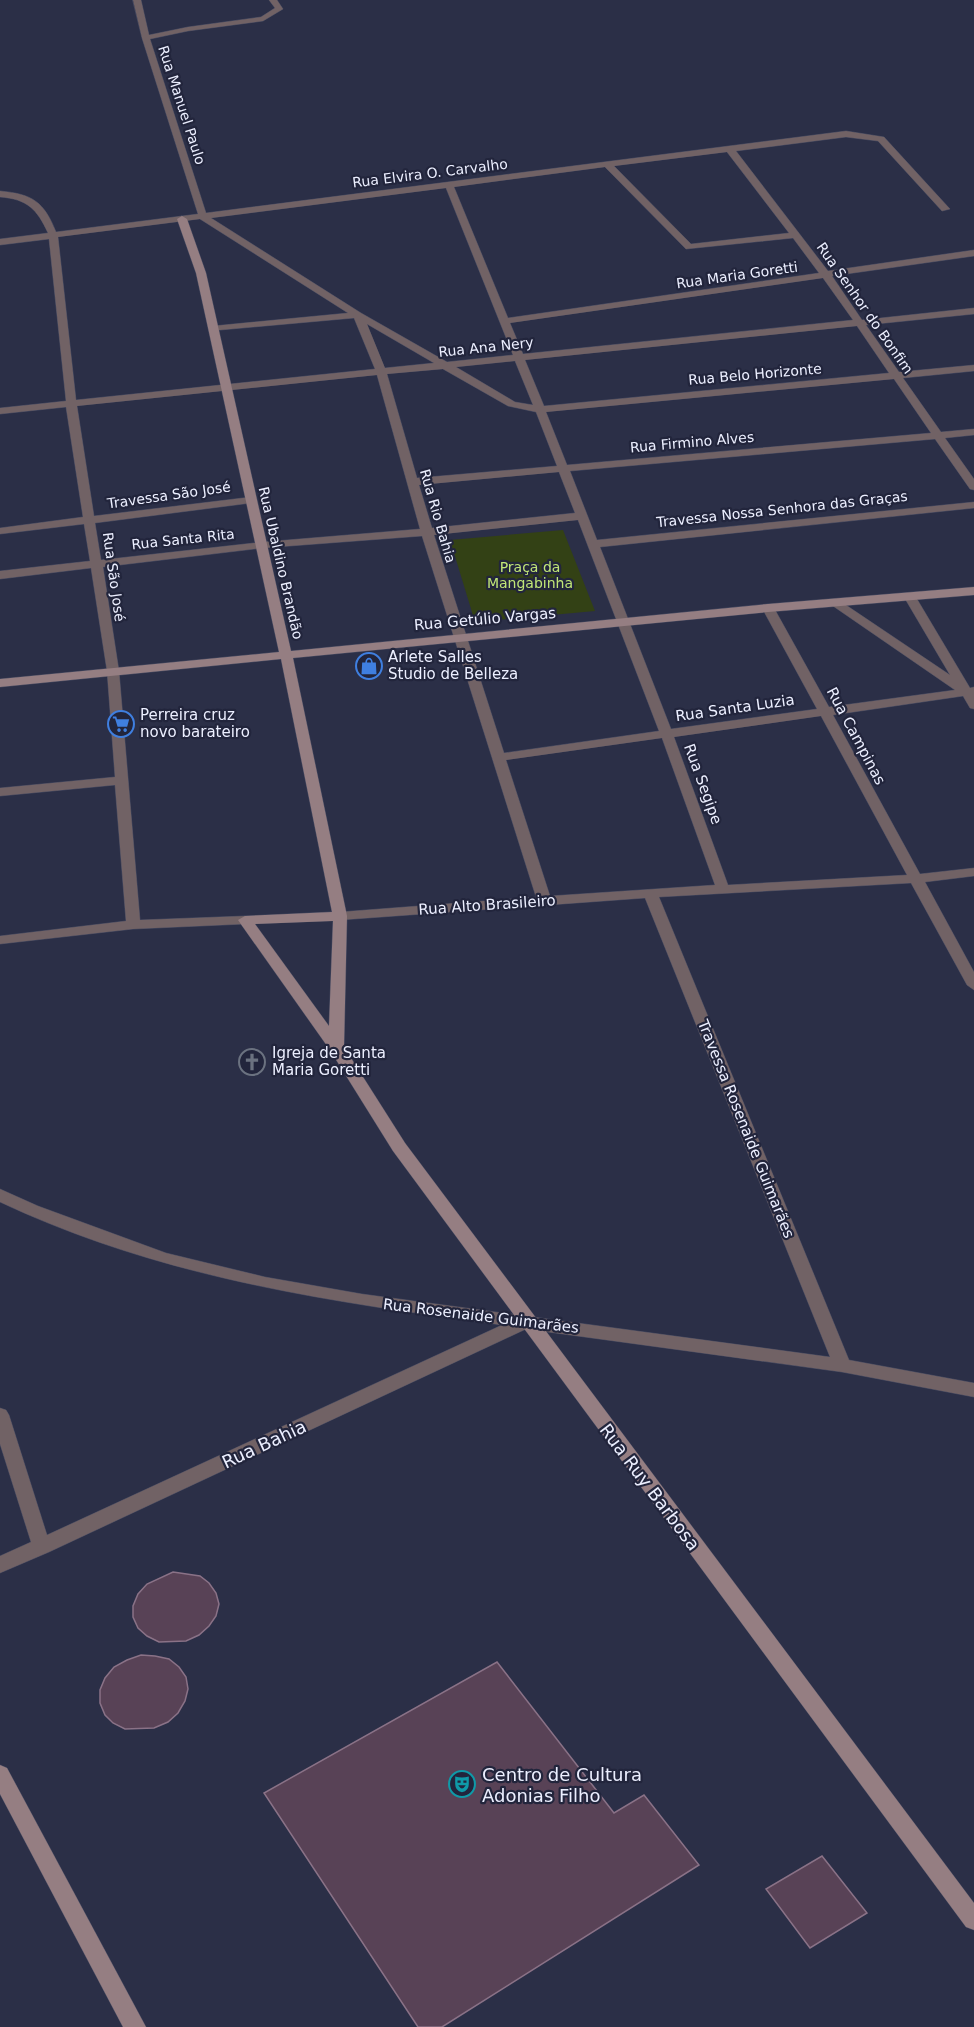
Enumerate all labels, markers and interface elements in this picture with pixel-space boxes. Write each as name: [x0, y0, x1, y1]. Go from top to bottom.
street label: Rua Manuel Paulo: [155, 44, 209, 166]
street label: Rua Elvira O. Carvalho: [351, 156, 509, 190]
street label: Rua Senhor do Bonfim: [814, 239, 916, 377]
street label: Rua Maria Goretti: [675, 259, 799, 291]
street label: Rua Ana Nery: [438, 334, 534, 360]
street label: Rua Belo Horizonte: [688, 360, 822, 388]
street label: Rua Firmino Alves: [629, 429, 755, 455]
street label: Rua Rio Bahia: [417, 467, 459, 565]
street label: Travessa São José: [105, 478, 232, 512]
street label: Rua Ubaldino Brandão: [256, 485, 306, 641]
street label: Travessa Nossa Senhora das Graças: [655, 488, 908, 530]
street label: Rua Santa Rita: [131, 526, 235, 552]
street label: Rua São José: [100, 531, 128, 623]
park label: Praça da Mangabinha: [487, 559, 573, 591]
street label: Rua Getúlio Vargas: [413, 604, 557, 634]
place label: Arlete Salles Studio de Belleza: [388, 648, 518, 683]
shop icon: Arlete Salles Studio de Belleza: [354, 651, 384, 681]
street label: Rua Campinas: [823, 684, 889, 788]
street label: Rua Santa Luzia: [674, 691, 796, 725]
place label: Perreira cruz novo barateiro: [140, 706, 250, 741]
supermarket icon: Perreira cruz novo barateiro: [106, 709, 136, 739]
street label: Rua Segipe: [680, 741, 726, 827]
street label: Rua Alto Brasileiro: [418, 891, 556, 919]
street label: Travessa Rosenaide Guimarães: [693, 1016, 798, 1241]
place label: Igreja de Santa Maria Goretti: [272, 1044, 386, 1079]
church icon: Igreja de Santa Maria Goretti: [237, 1047, 267, 1077]
street label: Rua Rosenaide Guimarães: [382, 1295, 580, 1337]
street label: Rua Bahia: [218, 1415, 310, 1473]
street label: Rua Ruy Barbosa: [596, 1420, 704, 1554]
place label: Centro de Cultura Adonias Filho: [482, 1764, 642, 1806]
theatre icon: Centro de Cultura Adonias Filho: [447, 1769, 477, 1799]

